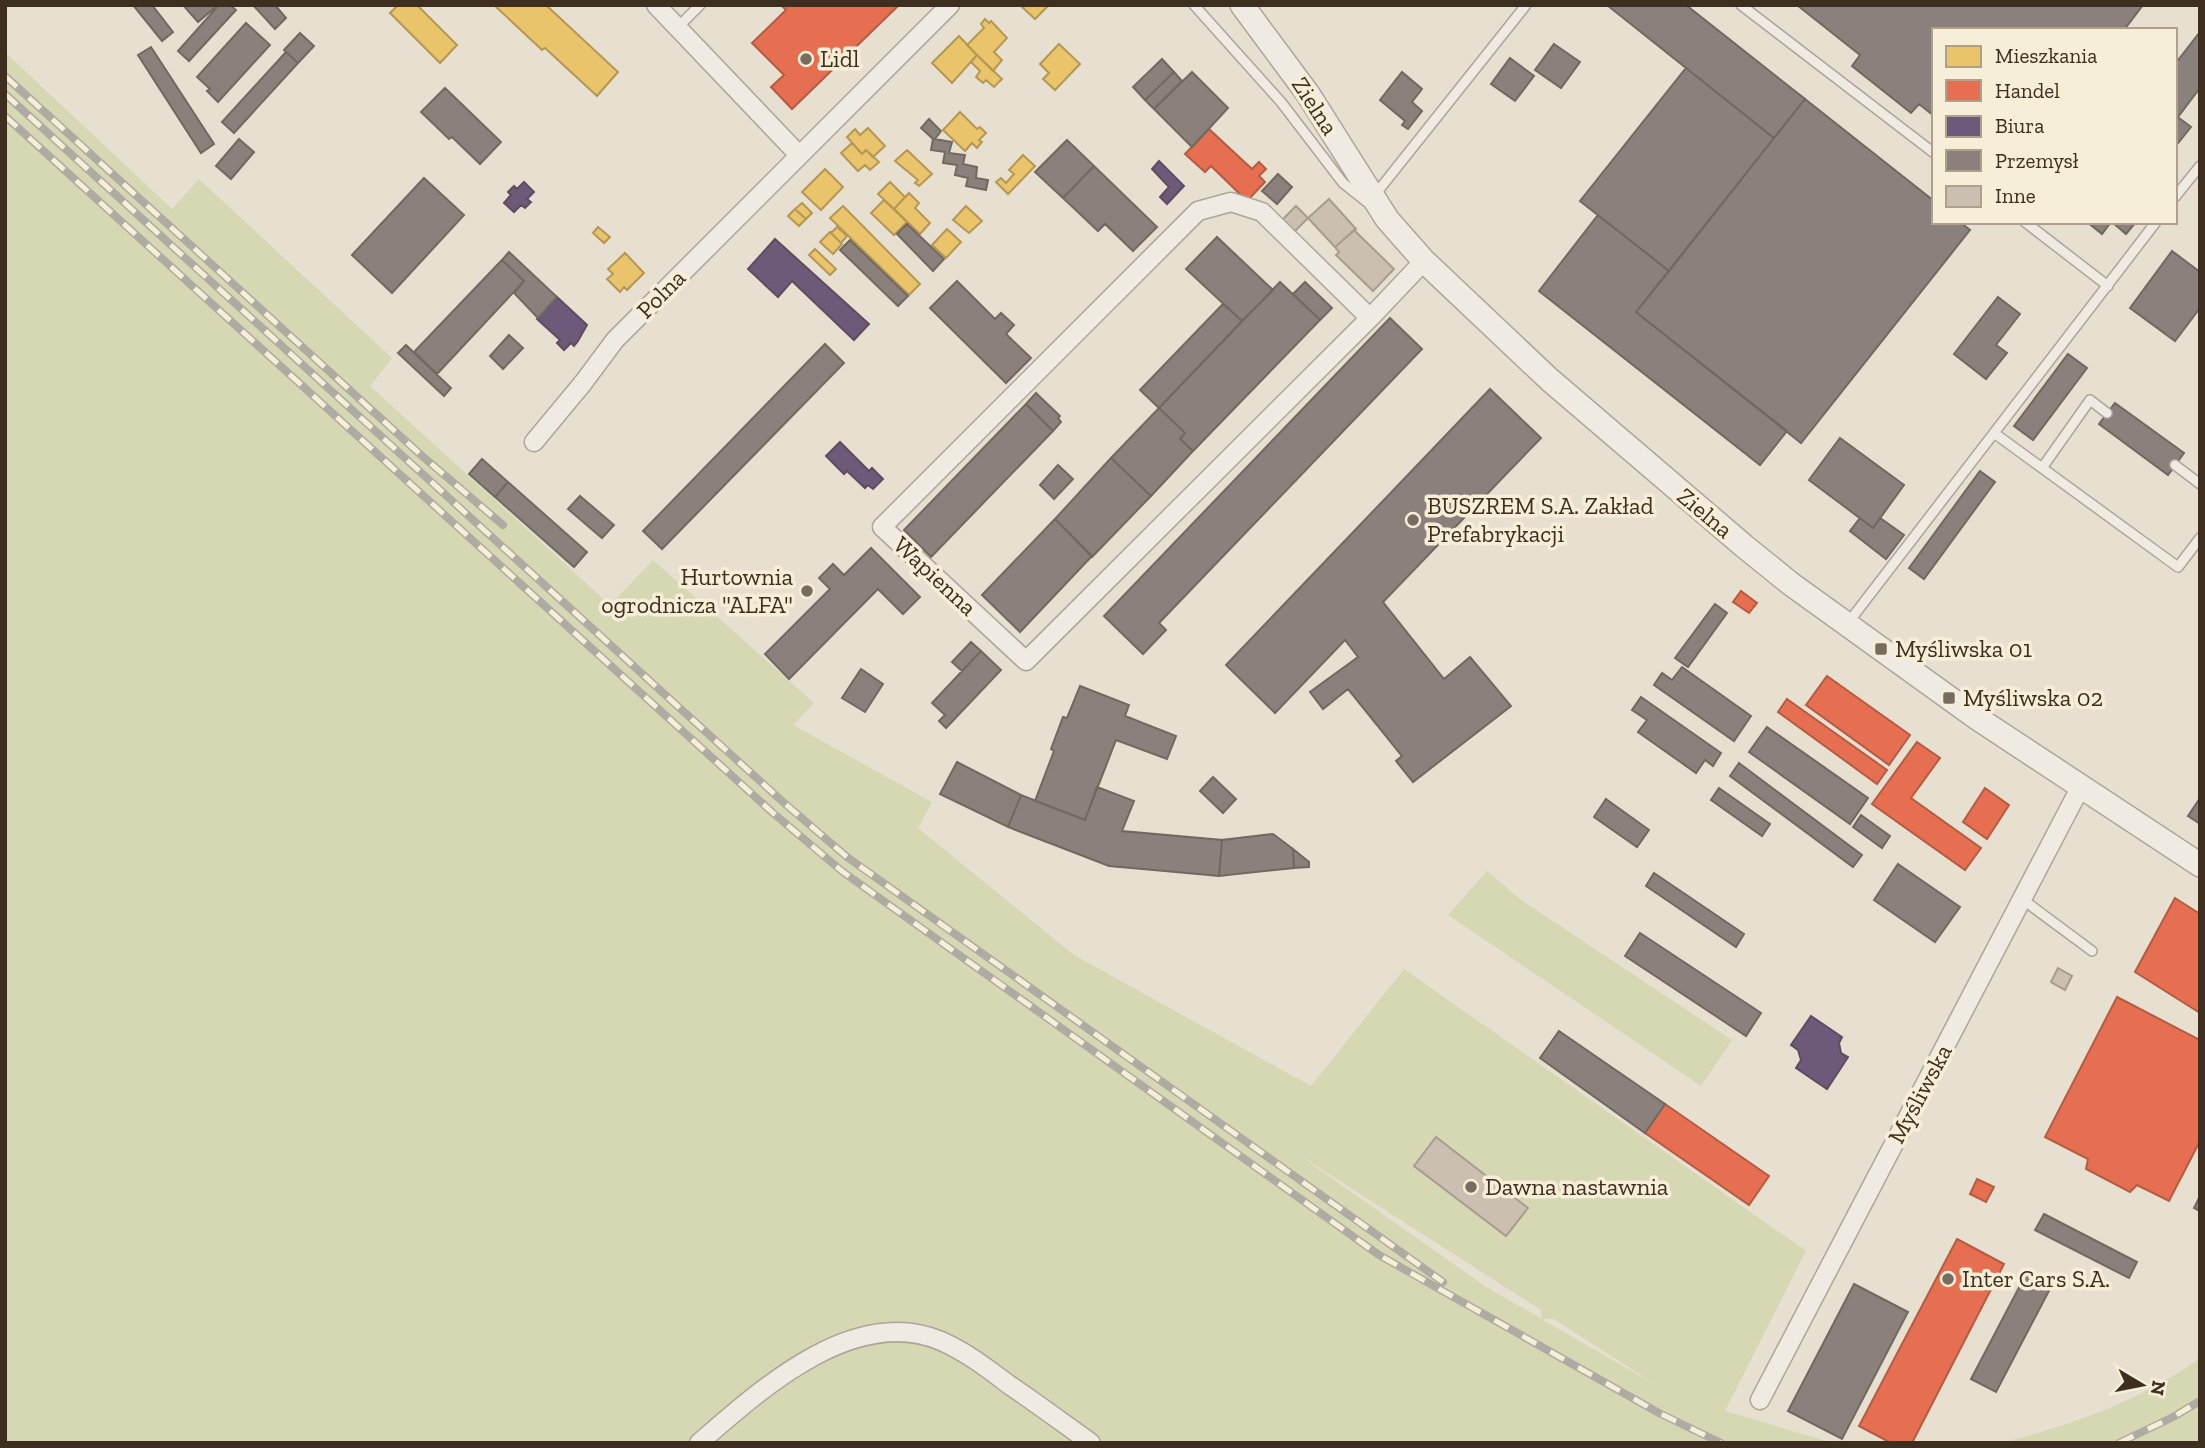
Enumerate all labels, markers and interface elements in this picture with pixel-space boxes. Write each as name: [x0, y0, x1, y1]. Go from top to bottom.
legend: [1932, 28, 2177, 224]
text: Mieszkania: [1995, 43, 2097, 68]
place label: Lidl: [820, 44, 859, 73]
marker: Lidl: [798, 51, 814, 67]
street label: Zielna: [1286, 71, 1345, 141]
text: Handel: [1995, 78, 2060, 103]
text: Biura: [1995, 113, 2044, 138]
text: Przemysł: [1995, 148, 2079, 173]
text: Inne: [1995, 183, 2036, 208]
street label: Polna: [630, 263, 691, 324]
street label: Zielna: [1672, 481, 1739, 544]
place label: BUSZREM S.A. Zakład Prefabrykacji: [1427, 491, 1654, 548]
marker: BUSZREM S.A. Zakład Prefabrykacji: [1405, 512, 1421, 528]
street label: Wapienna: [888, 530, 983, 622]
place label: Hurtownia ogrodnicza "ALFA": [601, 562, 793, 619]
marker: Hurtownia ogrodnicza "ALFA": [799, 583, 815, 599]
place label: Myśliwska 01: [1895, 634, 2032, 663]
marker: Myśliwska 01: [1873, 641, 1889, 657]
place label: Myśliwska 02: [1963, 683, 2103, 712]
marker: Myśliwska 02: [1941, 690, 1957, 706]
street label: Myśliwska: [1881, 1039, 1958, 1148]
place label: Dawna nastawnia: [1485, 1172, 1669, 1201]
marker: Dawna nastawnia: [1463, 1179, 1479, 1195]
place label: Inter Cars S.A.: [1962, 1264, 2110, 1293]
marker: Inter Cars S.A.: [1940, 1271, 1956, 1287]
north arrow: [2107, 1350, 2177, 1420]
text: N: [2146, 1379, 2171, 1397]

